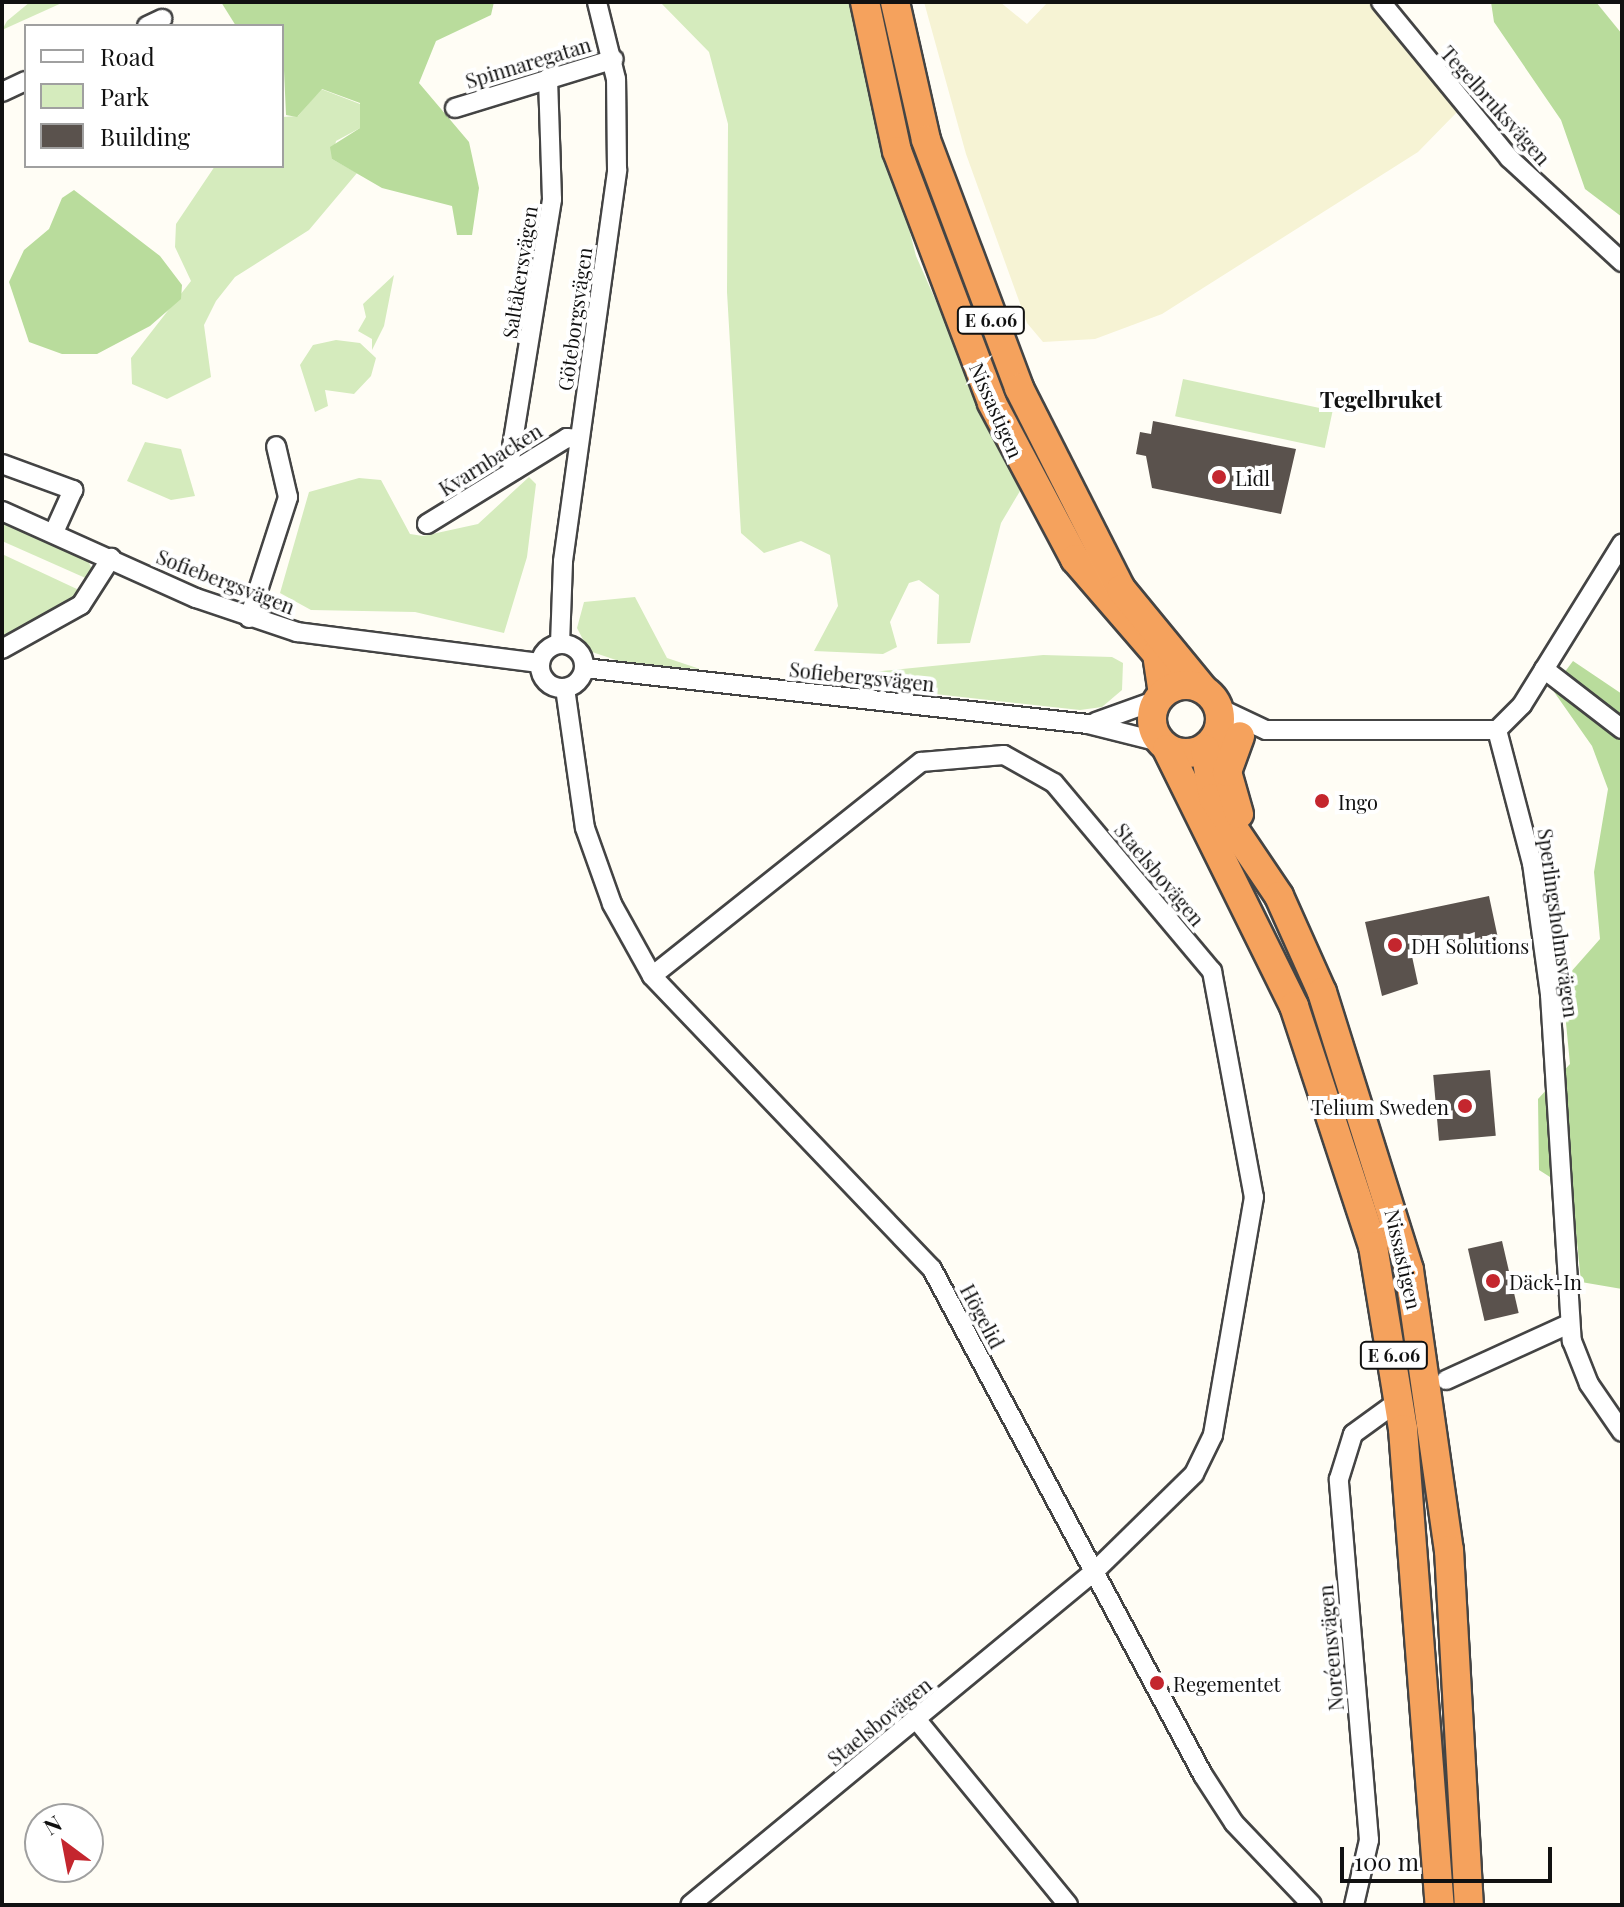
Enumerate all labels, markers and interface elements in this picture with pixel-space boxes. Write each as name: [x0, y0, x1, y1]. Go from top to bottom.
legend: [24, 24, 284, 168]
street label: Spinnaregatan: [462, 32, 594, 92]
text: Road: [100, 40, 155, 72]
street label: Tegelbruksvägen: [1436, 41, 1556, 169]
text: Park: [100, 80, 149, 112]
text: Building: [100, 120, 190, 152]
street label: Saltåkersvägen: [497, 204, 541, 340]
street label: Göteborgsvägen: [552, 246, 596, 392]
road number: E 6.06: [955, 306, 1027, 334]
street label: Nissastigen: [965, 359, 1029, 461]
district label: Tegelbruket: [1320, 387, 1442, 413]
street label: Kvarnbacken: [434, 418, 546, 500]
place label: Lidl: [1235, 465, 1270, 489]
marker: Lidl: [1210, 468, 1228, 486]
street label: Sofiebergsvägen: [154, 544, 298, 618]
street label: Sofiebergsvägen: [788, 656, 936, 696]
place label: Ingo: [1338, 789, 1378, 813]
marker: Ingo: [1313, 792, 1331, 810]
street label: Staelsbovägen: [1110, 818, 1210, 930]
street label: Sperlingsholmsvägen: [1534, 827, 1584, 1019]
place label: DH Solutions: [1411, 933, 1529, 957]
marker: DH Solutions: [1386, 936, 1404, 954]
place label: Telium Sweden: [1312, 1094, 1449, 1118]
marker: Telium Sweden: [1456, 1097, 1474, 1115]
street label: Nissastigen: [1381, 1207, 1427, 1311]
place label: Däck-In: [1509, 1269, 1582, 1293]
marker: Däck-In: [1484, 1272, 1502, 1290]
street label: Högelid: [956, 1280, 1010, 1352]
road number: E 6.06: [1358, 1341, 1430, 1369]
street label: Noréensvägen: [1313, 1584, 1347, 1712]
place label: Regementet: [1173, 1671, 1281, 1695]
street label: Staelsbovägen: [822, 1672, 936, 1770]
marker: Regementet: [1148, 1674, 1166, 1692]
north arrow: [24, 1803, 104, 1883]
text: N: [38, 1807, 67, 1841]
scale bar: [1344, 1831, 1556, 1881]
text: 100 m: [1354, 1845, 1419, 1877]

